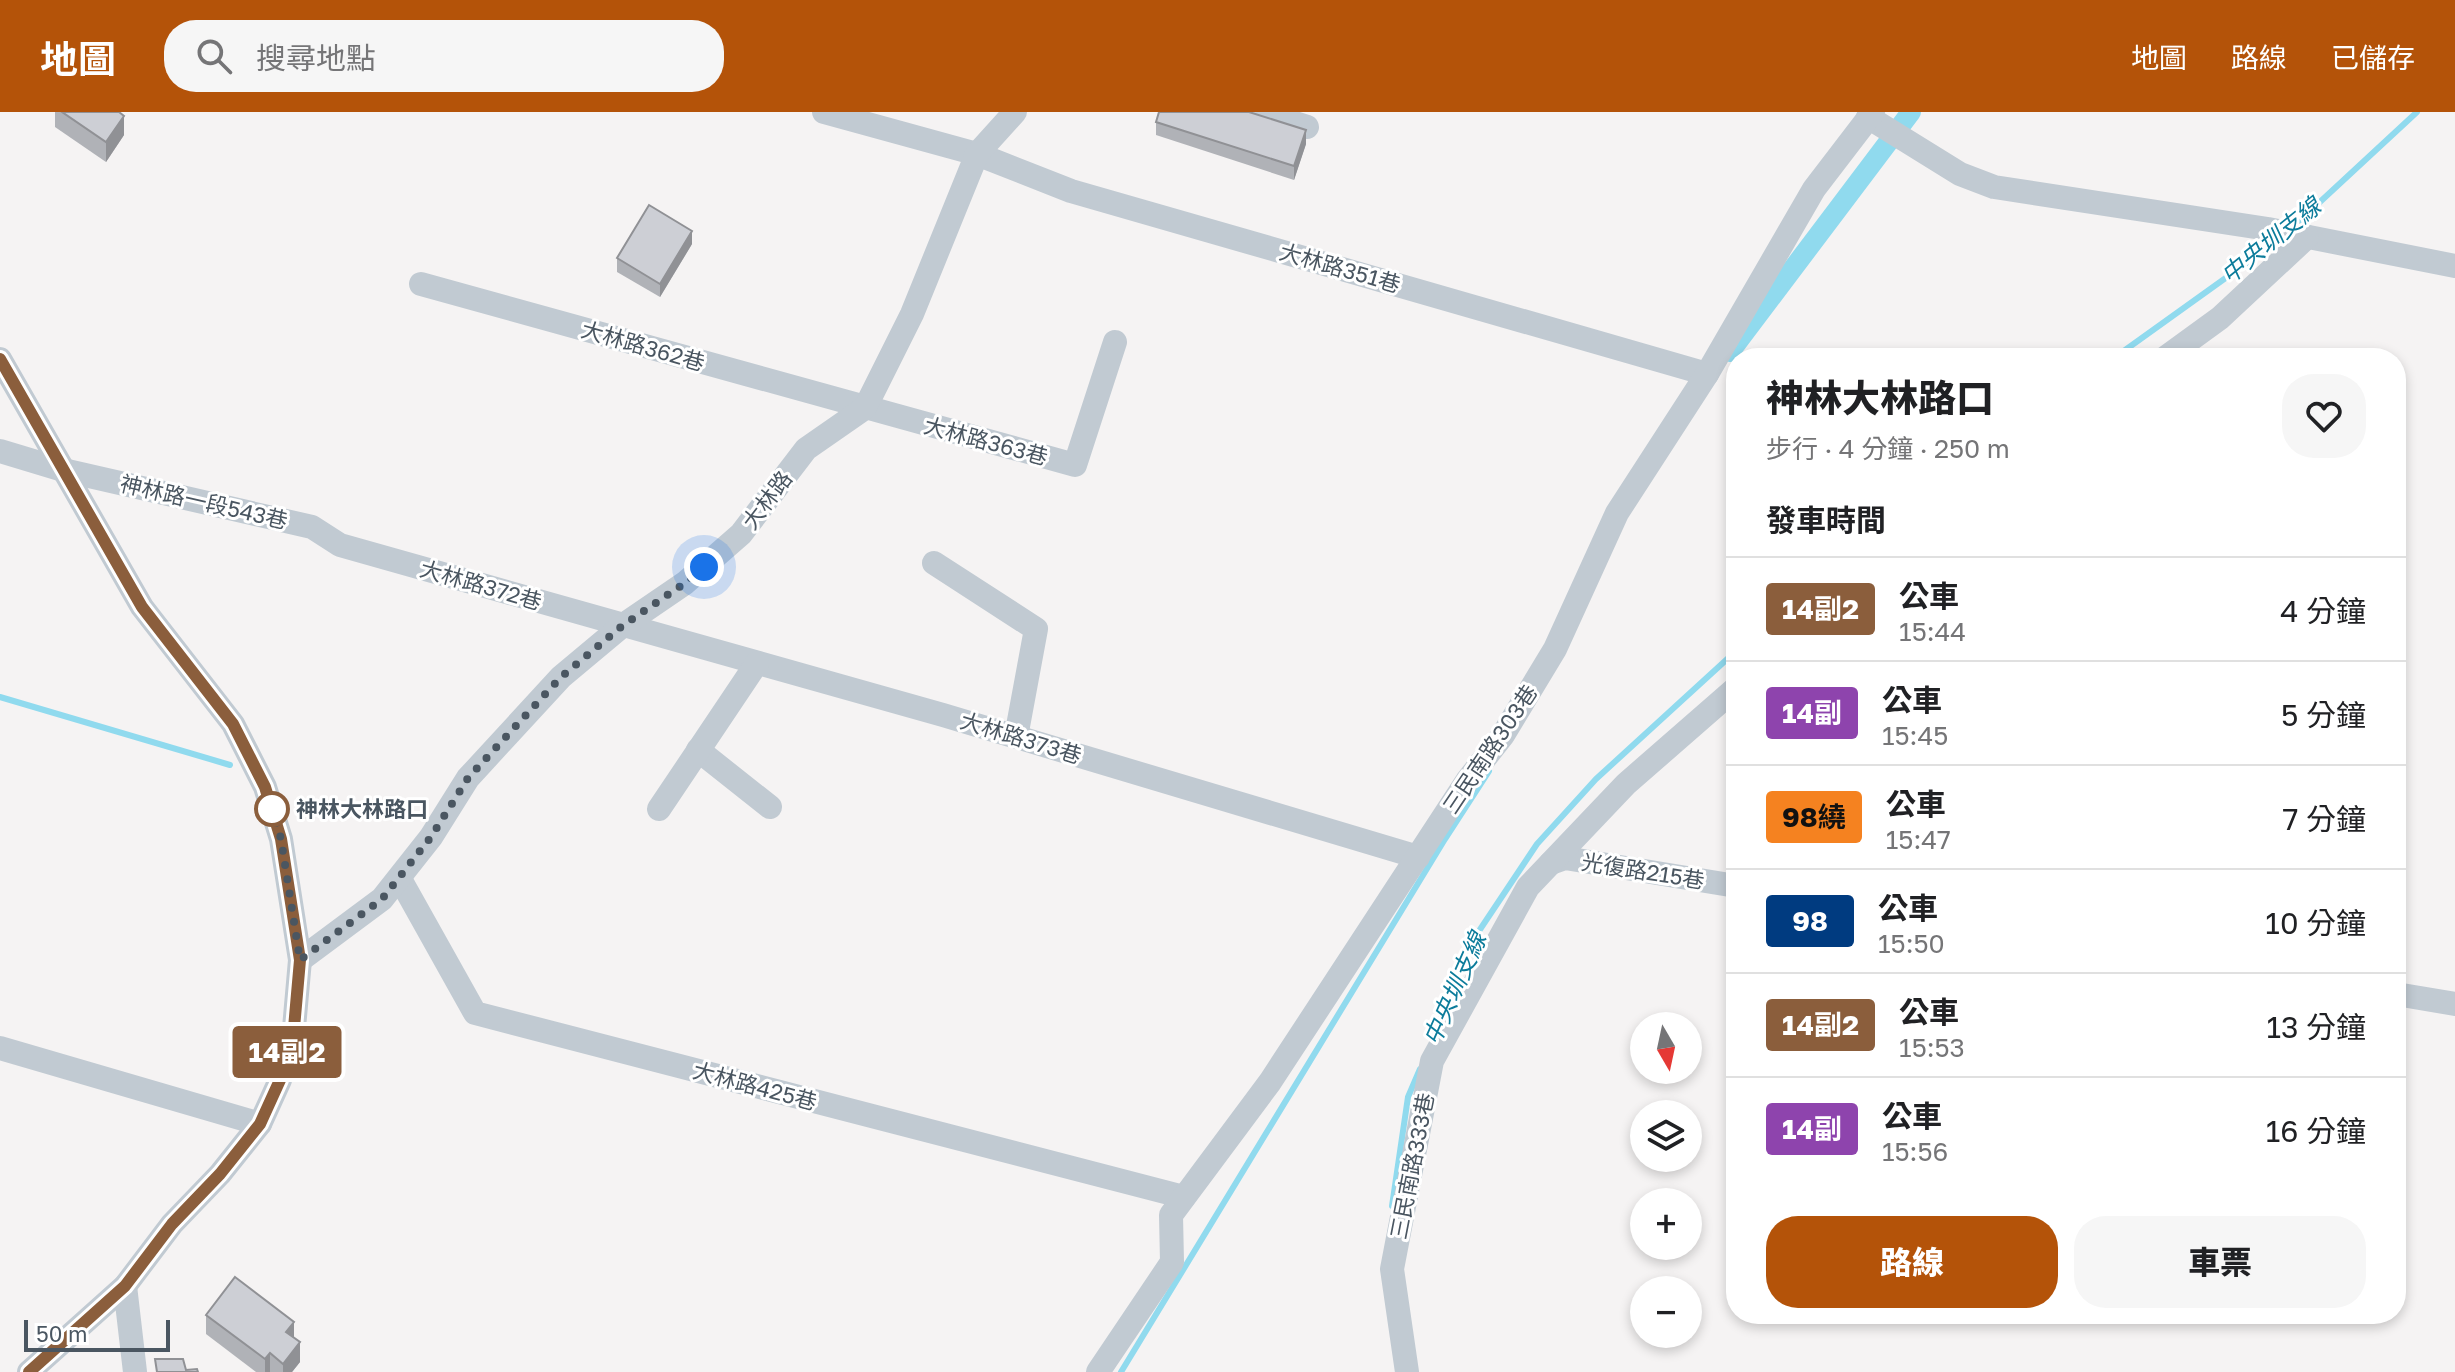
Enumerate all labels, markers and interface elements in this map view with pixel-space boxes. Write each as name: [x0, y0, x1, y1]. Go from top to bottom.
search box: [164, 20, 724, 92]
icon: search: [192, 34, 236, 78]
text: 地圖: [40, 36, 116, 81]
text: 搜尋地點: [256, 40, 376, 76]
text: 地圖: [2131, 41, 2187, 74]
text: 路線: [2231, 41, 2287, 74]
text: 已儲存: [2331, 41, 2415, 74]
water label: 中央圳支線: [2214, 189, 2328, 289]
street label: 大林路351巷: [1277, 237, 1404, 298]
street label: 大林路362巷: [578, 315, 708, 376]
button: heart: [2282, 374, 2366, 458]
text: 神林大林路口: [1766, 375, 1994, 420]
street label: 大林路363巷: [921, 411, 1051, 470]
text: 步行 · 4 分鐘 · 250 m: [1766, 433, 2010, 464]
street label: 大林路: [736, 465, 797, 534]
street label: 神林路一段543巷: [118, 469, 290, 534]
text: 發車時間: [1766, 502, 1886, 538]
your location: [684, 547, 724, 587]
street label: 大林路372巷: [417, 554, 545, 615]
text: 公車: [1899, 578, 1959, 614]
text: 14副2: [1782, 592, 1859, 625]
text: 4 分鐘: [2280, 593, 2366, 629]
text: 15:44: [1899, 616, 1966, 647]
street label: 三民南路303巷: [1437, 679, 1543, 818]
text: 公車: [1882, 682, 1942, 718]
text: 14副: [1782, 696, 1842, 729]
text: 5 分鐘: [2281, 697, 2366, 733]
street label: 大林路373巷: [957, 706, 1085, 769]
text: 15:45: [1882, 720, 1948, 751]
text: 公車: [1886, 786, 1946, 822]
marker: 神林大林路口: [255, 792, 289, 826]
place label: 神林大林路口: [296, 795, 428, 822]
text: 98繞: [1782, 800, 1846, 833]
text: 7 分鐘: [2283, 801, 2366, 837]
text: 15:47: [1886, 824, 1951, 855]
street label: 光復路215巷: [1580, 847, 1707, 894]
text: 公車: [1878, 890, 1938, 926]
text: 98: [1792, 904, 1828, 937]
text: 10 分鐘: [2265, 905, 2366, 941]
water label: 中央圳支線: [1416, 925, 1493, 1049]
text: 15:50: [1878, 928, 1945, 959]
text: 公車: [1899, 994, 1959, 1030]
text: 14副2: [1782, 1008, 1859, 1041]
text: 13 分鐘: [2266, 1009, 2366, 1045]
north arrow: [1630, 1012, 1702, 1084]
map controls: [1630, 1012, 1702, 1348]
line badge: 14副2: [231, 1026, 343, 1078]
text: 15:53: [1899, 1032, 1965, 1063]
text: 14副2: [248, 1035, 326, 1068]
street label: 大林路425巷: [690, 1056, 820, 1115]
street label: 三民南路333巷: [1384, 1090, 1439, 1241]
text: 公車: [1882, 1098, 1942, 1134]
button: layers: [1630, 1100, 1702, 1172]
text: 14副: [1782, 1112, 1842, 1145]
text: 16 分鐘: [2266, 1113, 2366, 1149]
text: 15:56: [1882, 1136, 1948, 1167]
button: +: [1630, 1188, 1702, 1260]
button: 路線: [1766, 1216, 2058, 1308]
button: 車票: [2074, 1216, 2366, 1308]
button: −: [1630, 1276, 1702, 1348]
scale bar: [24, 1316, 170, 1352]
text: 50 m: [36, 1320, 87, 1347]

